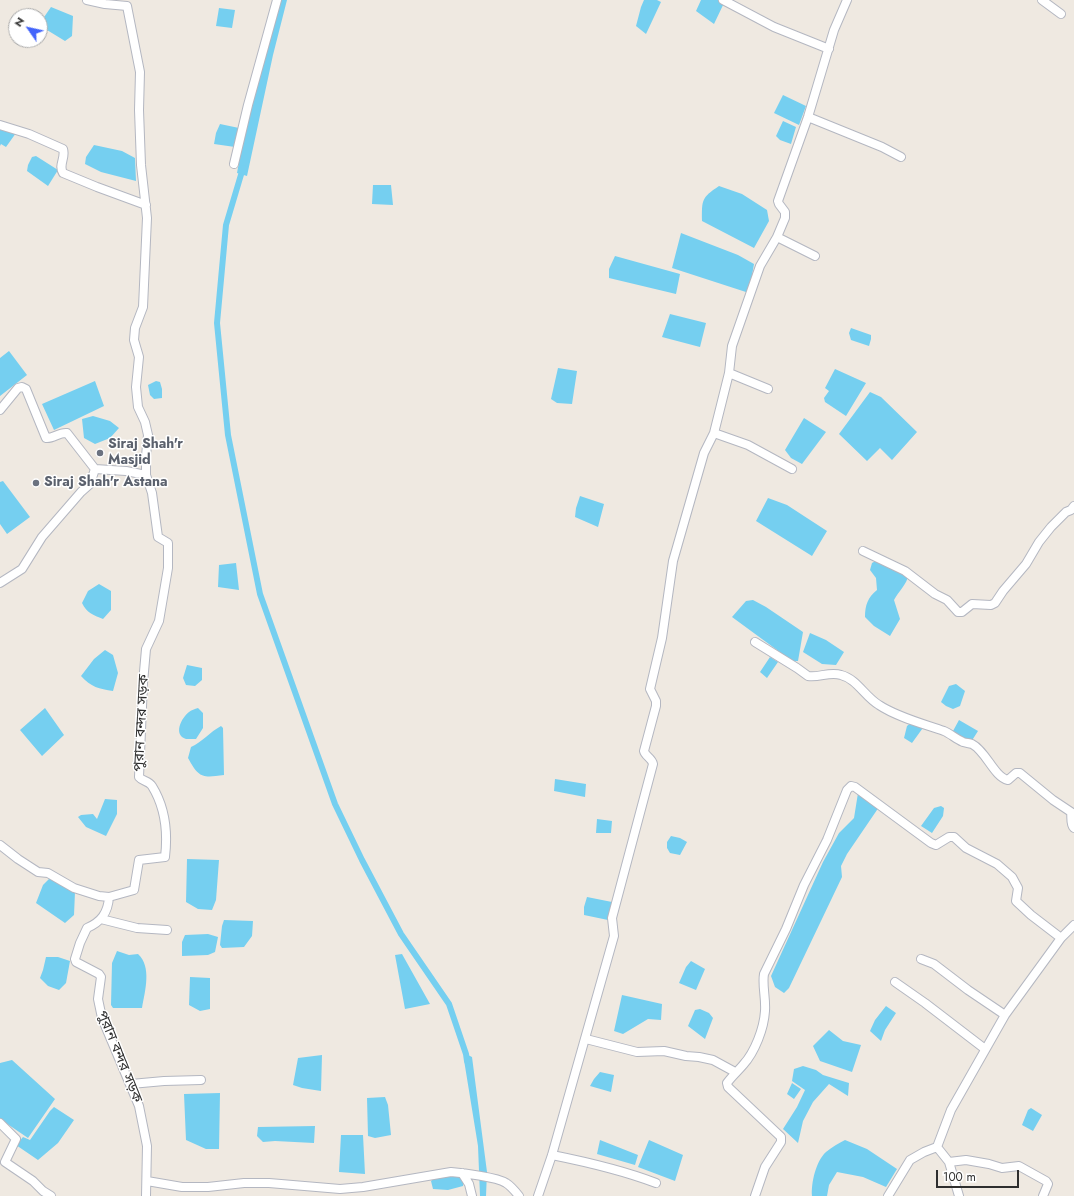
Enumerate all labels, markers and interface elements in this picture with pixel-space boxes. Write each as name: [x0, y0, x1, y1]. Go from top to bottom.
north arrow: [8, 8, 48, 48]
text: N: [10, 14, 28, 30]
place label: Siraj Shah'r Masjid: [108, 437, 183, 470]
marker: Siraj Shah'r Masjid: [95, 448, 105, 458]
place label: Siraj Shah'r Astana: [44, 475, 168, 491]
marker: Siraj Shah'r Astana: [31, 478, 41, 488]
street label: পুরান বন্দর সড়ক: [131, 674, 153, 772]
street label: পুরান বন্দর সড়ক: [93, 1009, 145, 1105]
scale bar: [938, 1162, 1021, 1188]
text: 100 m: [943, 1168, 976, 1186]

